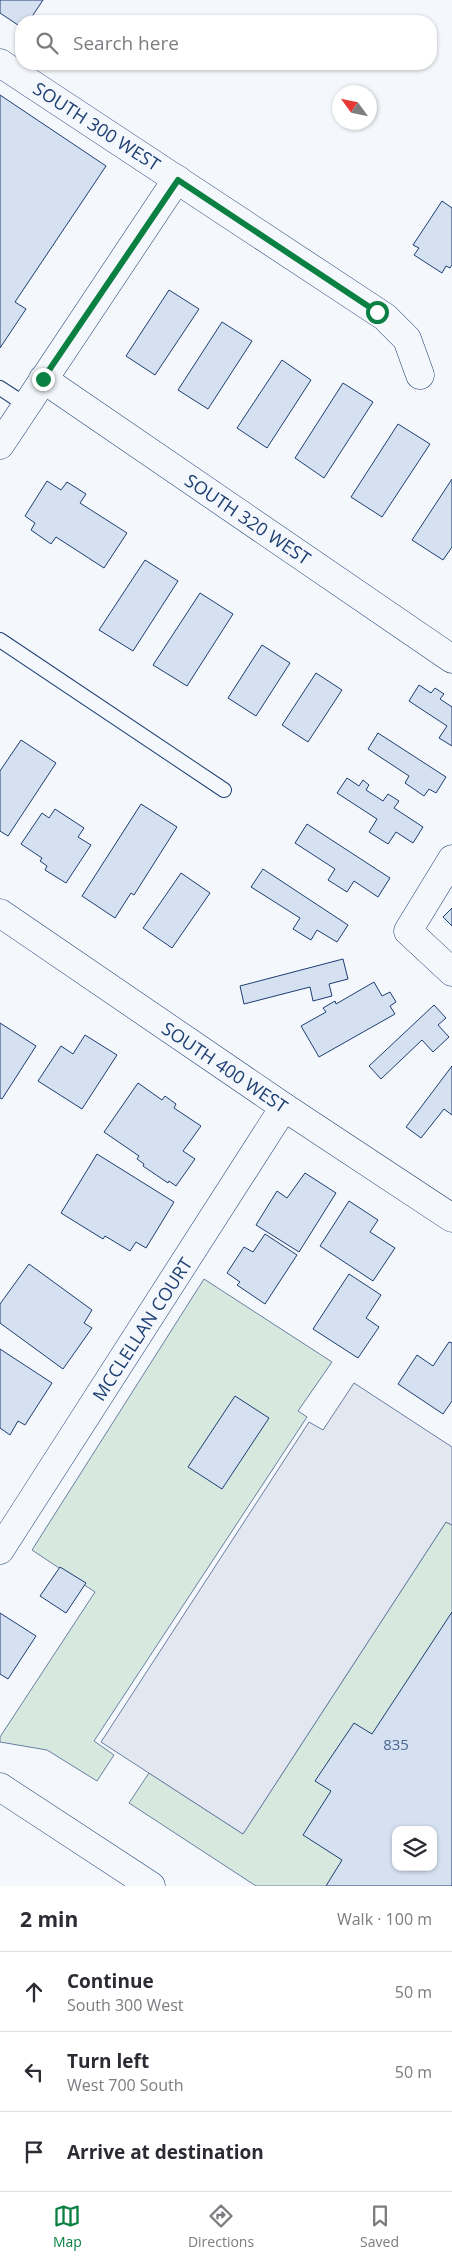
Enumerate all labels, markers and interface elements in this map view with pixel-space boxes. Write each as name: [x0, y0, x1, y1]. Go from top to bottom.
search box: [15, 15, 437, 70]
icon: search: [33, 29, 61, 57]
text: Search here: [73, 30, 179, 56]
street label: SOUTH 300 WEST: [29, 76, 165, 176]
north arrow: [332, 85, 377, 130]
route start: [366, 301, 389, 324]
route end: [32, 368, 55, 391]
street label: SOUTH 320 WEST: [180, 468, 316, 570]
street label: SOUTH 400 WEST: [157, 1016, 293, 1118]
street label: MCCLELLAN COURT: [87, 1253, 197, 1405]
house number: 835: [383, 1734, 409, 1754]
map controls: [392, 1826, 437, 1871]
button: layers: [392, 1826, 437, 1871]
text: 2 min: [20, 1905, 78, 1933]
text: Walk · 100 m: [337, 1908, 432, 1930]
text: Continue: [67, 1968, 154, 1994]
icon: ahead: [20, 1978, 48, 2006]
text: 50 m: [395, 1981, 432, 2003]
text: South 300 West: [67, 1994, 184, 2016]
text: Turn left: [67, 2048, 149, 2074]
icon: left: [20, 2058, 48, 2086]
text: 50 m: [395, 2061, 432, 2083]
text: West 700 South: [67, 2074, 184, 2096]
icon: arrive: [20, 2138, 48, 2166]
text: Arrive at destination: [67, 2139, 264, 2165]
tab: Map: [53, 2202, 82, 2251]
tab: Directions: [188, 2202, 254, 2251]
tab: Saved: [360, 2202, 399, 2251]

